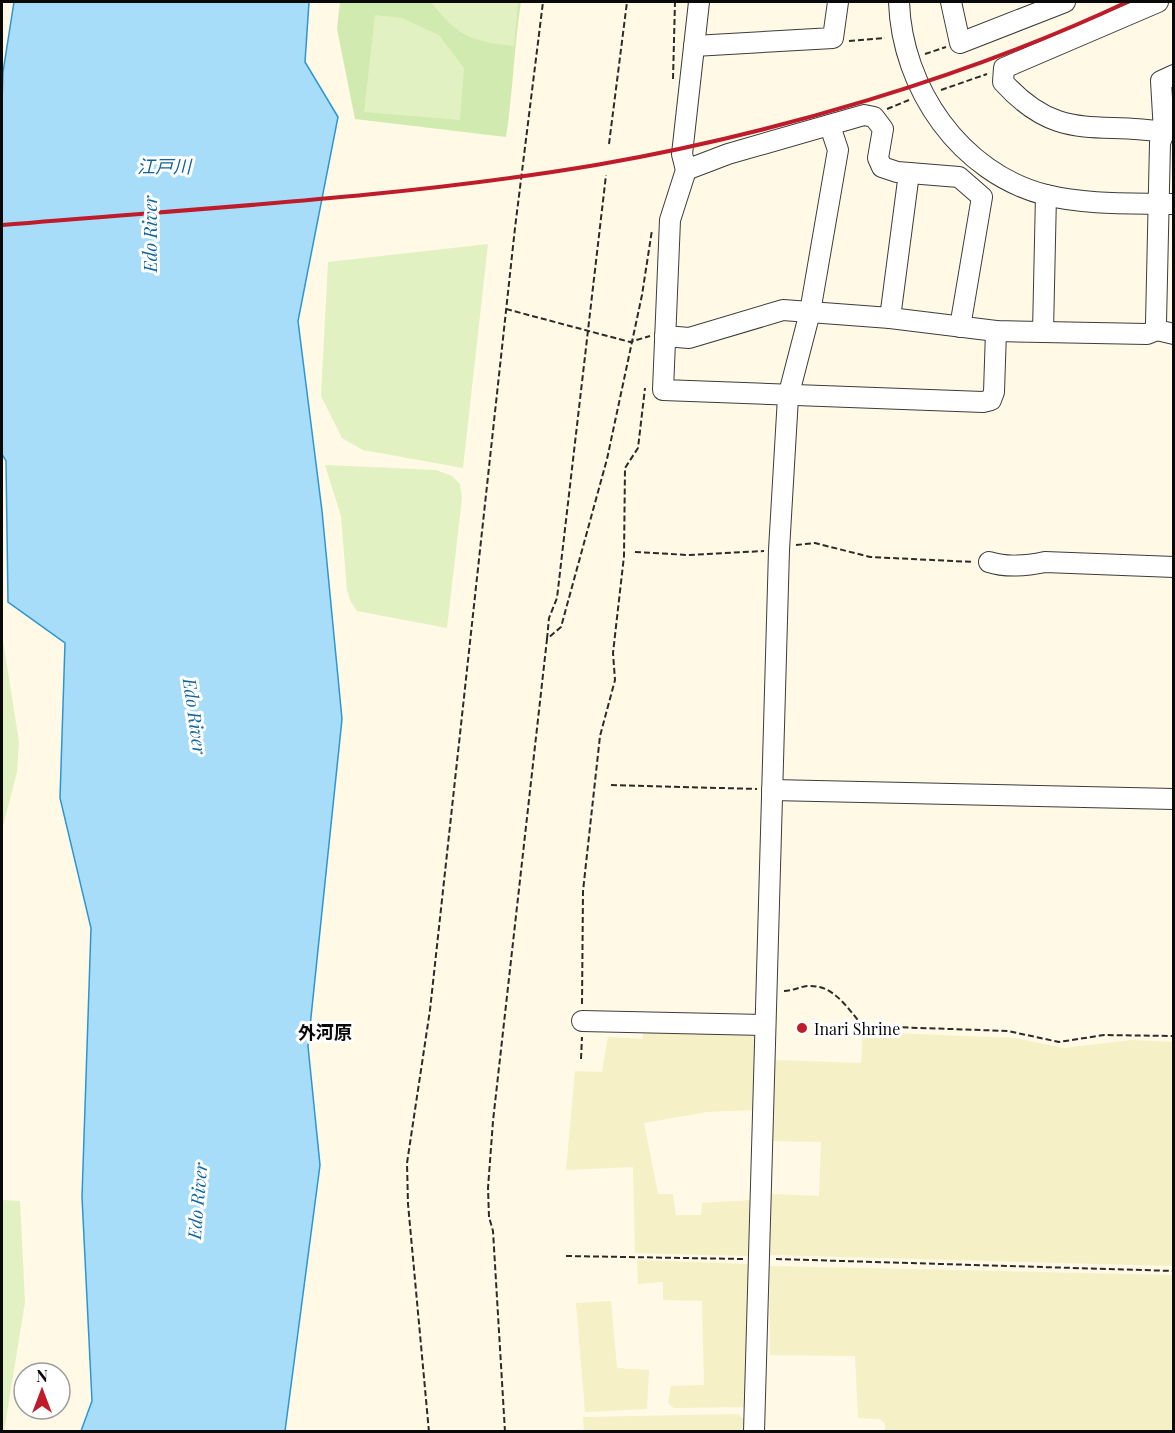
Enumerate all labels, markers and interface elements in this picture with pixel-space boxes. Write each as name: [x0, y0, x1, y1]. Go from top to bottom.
water label: 江戸川: [137, 154, 193, 178]
water label: Edo River: [138, 194, 162, 273]
water label: Edo River: [178, 675, 212, 757]
place label: Inari Shrine: [814, 1018, 900, 1039]
district label: 外河原: [298, 1020, 352, 1044]
marker: Inari Shrine: [795, 1021, 809, 1035]
water label: Edo River: [182, 1161, 212, 1241]
north arrow: [12, 1361, 72, 1421]
text: N: [36, 1365, 48, 1386]

